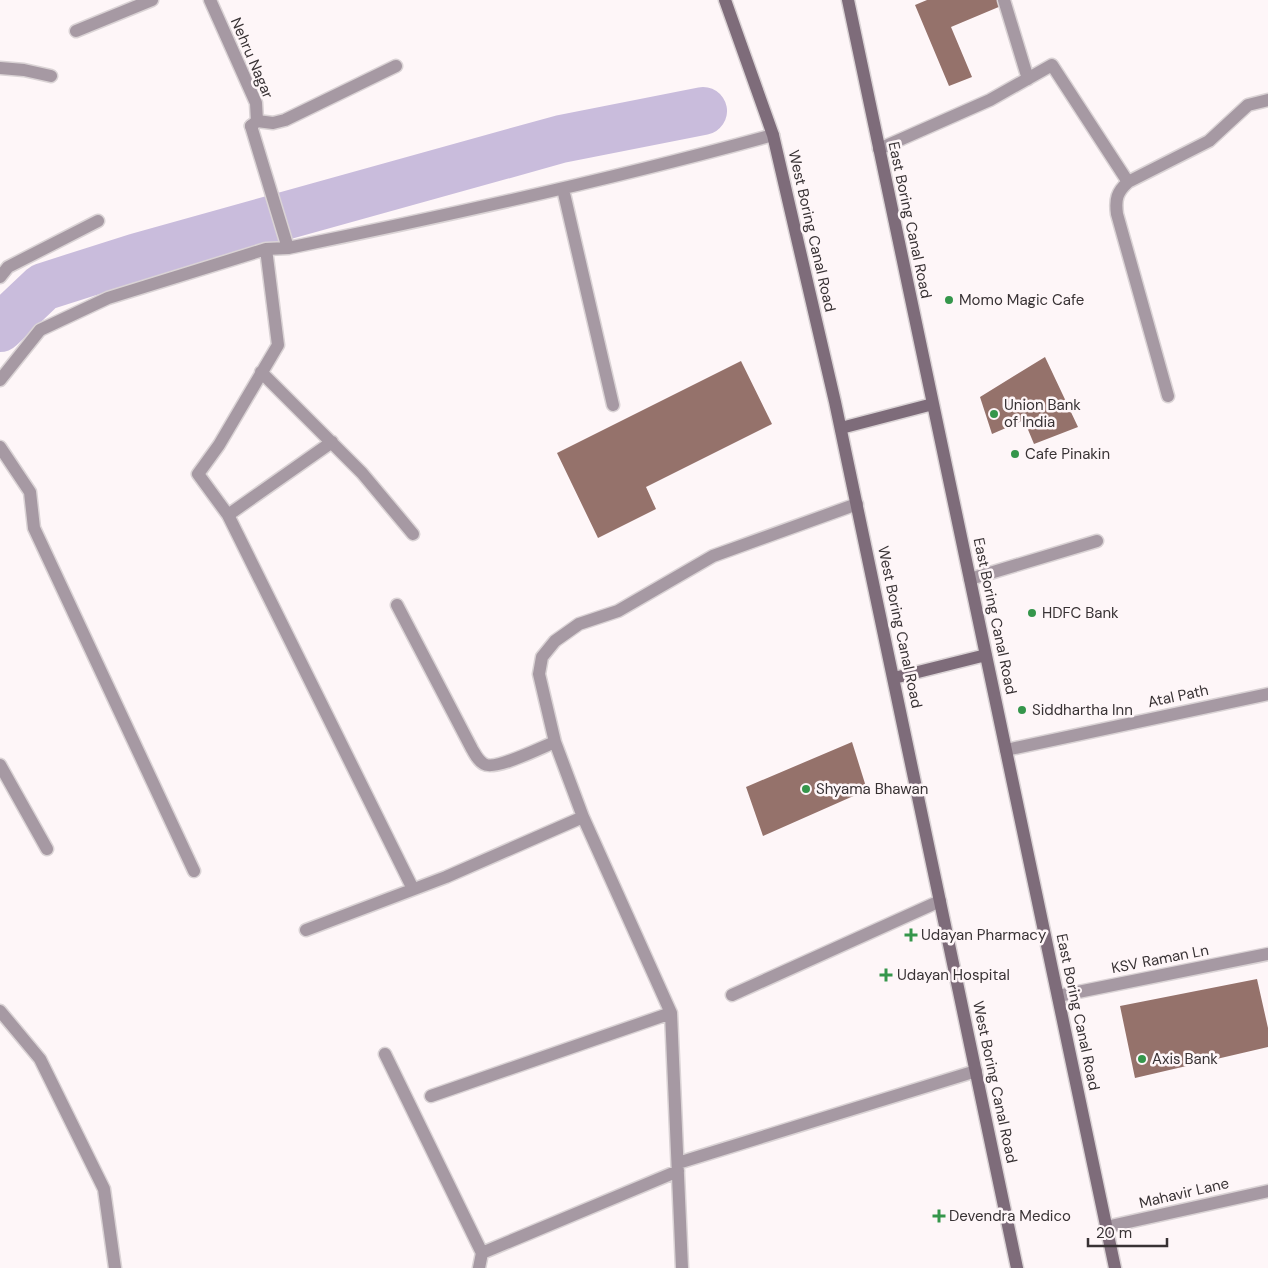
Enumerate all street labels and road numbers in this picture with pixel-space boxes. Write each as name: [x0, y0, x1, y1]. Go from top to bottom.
street label: Nehru Nagar: [226, 14, 278, 102]
street label: East Boring Canal Road: [884, 140, 936, 300]
street label: West Boring Canal Road: [784, 148, 840, 314]
street label: East Boring Canal Road: [969, 536, 1021, 696]
street label: West Boring Canal Road: [873, 544, 927, 710]
street label: Atal Path: [1146, 680, 1210, 712]
street label: East Boring Canal Road: [1052, 932, 1104, 1092]
street label: KSV Raman Ln: [1110, 940, 1210, 978]
street label: West Boring Canal Road: [968, 999, 1022, 1165]
street label: Mahavir Lane: [1137, 1173, 1231, 1213]

